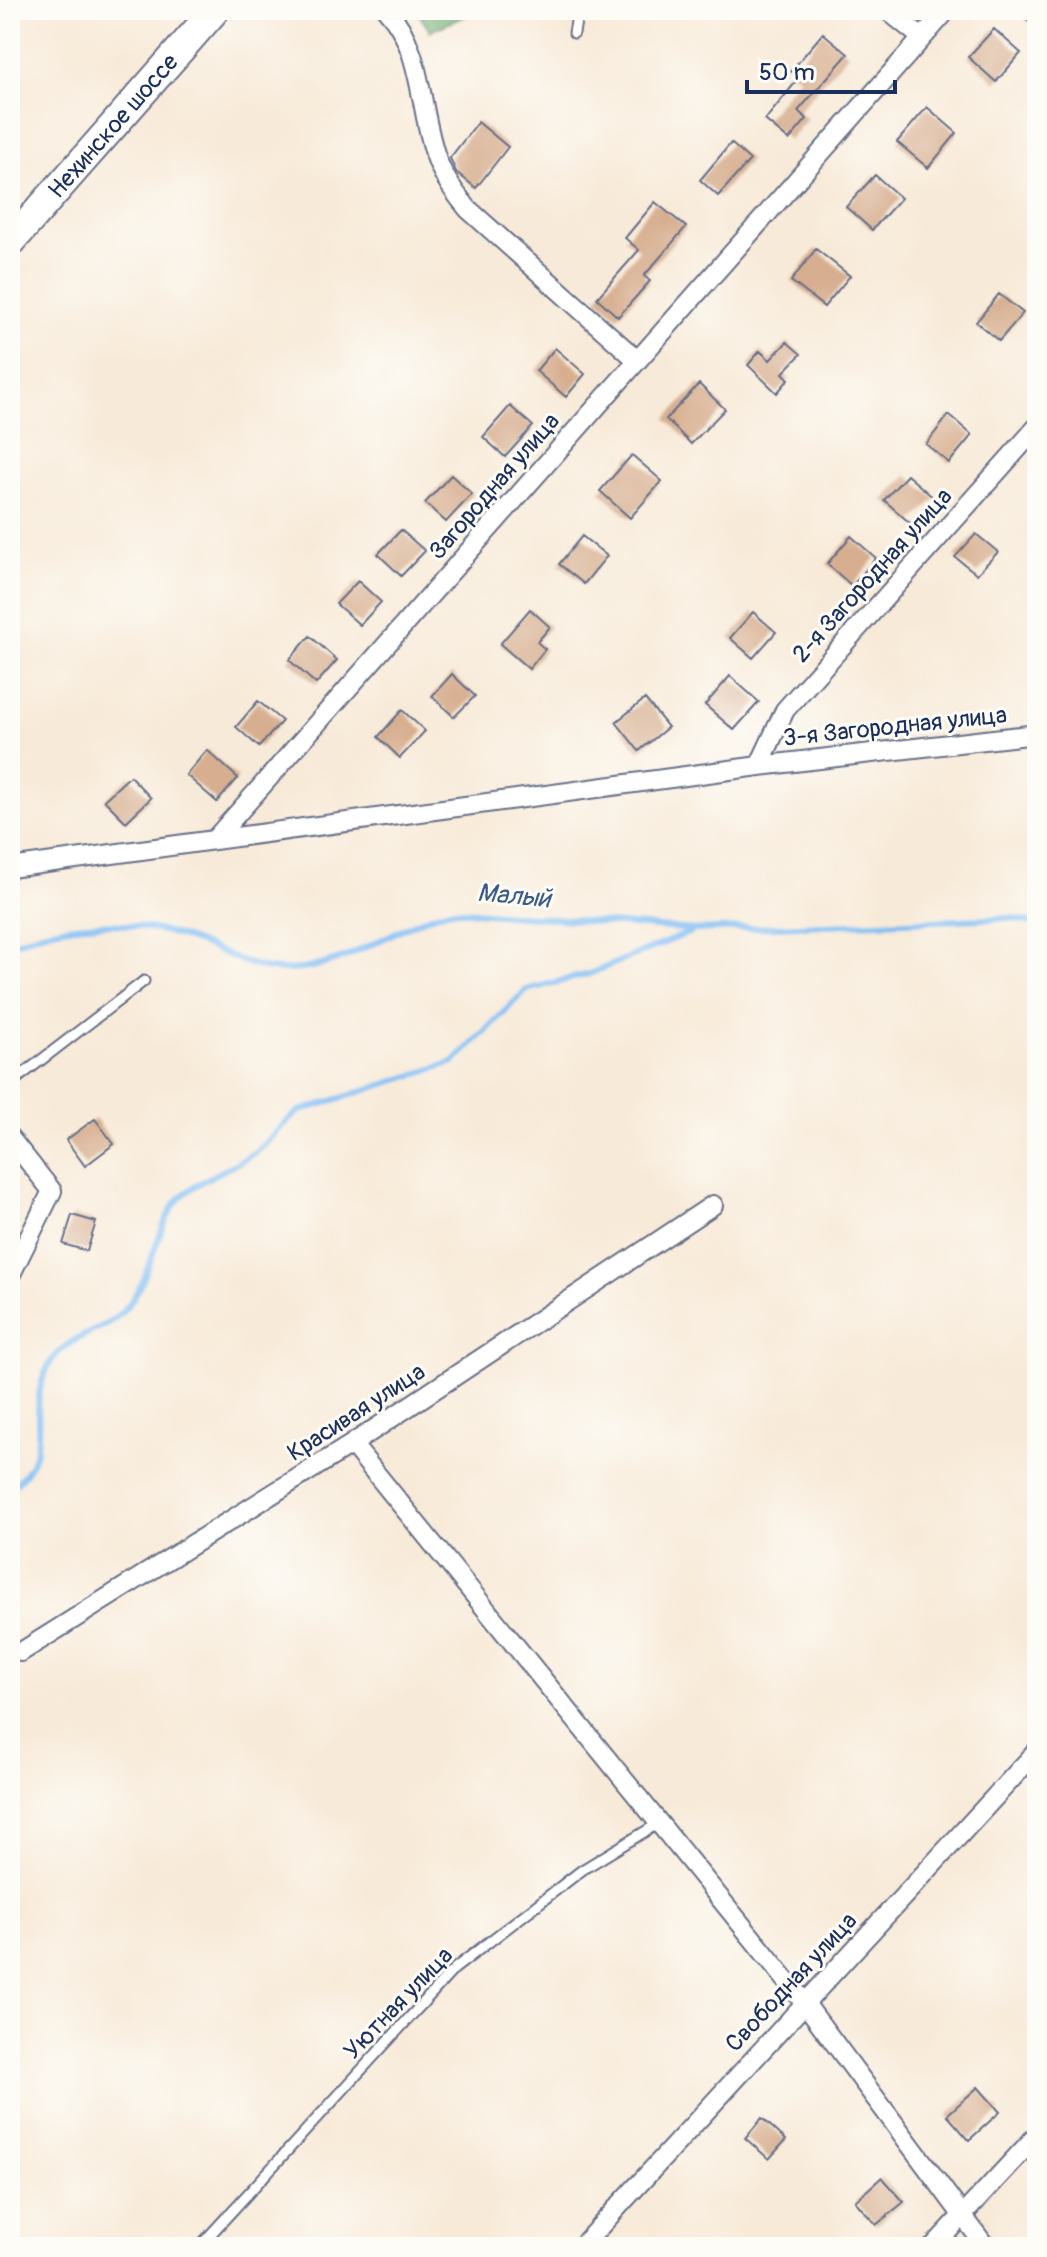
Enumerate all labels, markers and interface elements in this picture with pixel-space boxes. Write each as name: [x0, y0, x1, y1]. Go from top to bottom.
scale bar: [747, 44, 895, 94]
street label: Нехинское шоссе: [42, 48, 185, 204]
text: 50 m: [759, 58, 815, 87]
street label: Загородная улица: [423, 407, 566, 566]
street label: 2-я Загородная улица: [786, 482, 958, 669]
street label: 3-я Загородная улица: [782, 700, 1008, 753]
water label: Малый: [476, 877, 555, 915]
street label: Красивая улица: [282, 1357, 431, 1468]
street label: Свободная улица: [719, 1907, 863, 2058]
street label: Уютная улица: [338, 1941, 459, 2065]

